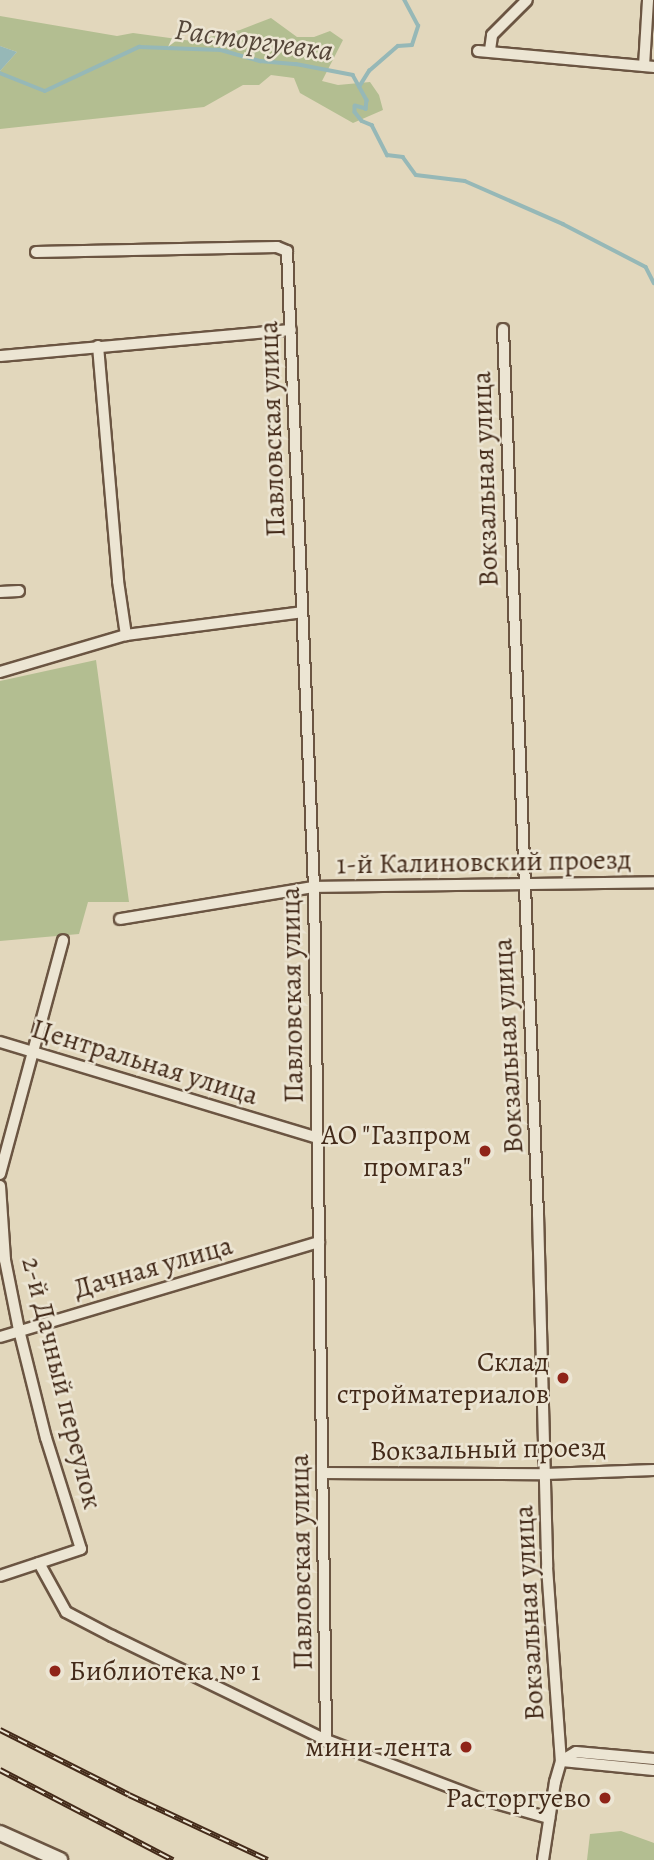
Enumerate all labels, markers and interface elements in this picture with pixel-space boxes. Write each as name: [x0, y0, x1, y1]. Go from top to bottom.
water label: Расторгуевка: [172, 11, 336, 69]
street label: Павловская улица: [251, 320, 293, 538]
street label: Вокзальная улица: [464, 370, 506, 588]
street label: 1-й Калиновский проезд: [336, 843, 632, 881]
street label: Павловская улица: [273, 886, 311, 1104]
street label: Вокзальная улица: [486, 937, 530, 1155]
street label: Центральная улица: [28, 1012, 262, 1112]
place label: АО "Газпром промгаз": [321, 1118, 471, 1184]
marker: АО "Газпром промгаз": [477, 1143, 493, 1159]
street label: Дачная улица: [70, 1228, 236, 1306]
street label: 2-й Дачный переулок: [14, 1254, 110, 1512]
place label: Склад стройматериалов: [337, 1345, 549, 1411]
marker: Склад стройматериалов: [555, 1370, 571, 1386]
street label: Вокзальный проезд: [369, 1430, 607, 1468]
street label: Павловская улица: [282, 1453, 320, 1671]
street label: Вокзальная улица: [507, 1504, 551, 1722]
place label: Библиотека № 1: [69, 1654, 261, 1688]
marker: Библиотека № 1: [47, 1663, 63, 1679]
place label: мини-лента: [305, 1730, 452, 1764]
marker: мини-лента: [458, 1739, 474, 1755]
place label: Расторгуево: [446, 1781, 591, 1815]
marker: Расторгуево: [597, 1790, 613, 1806]

